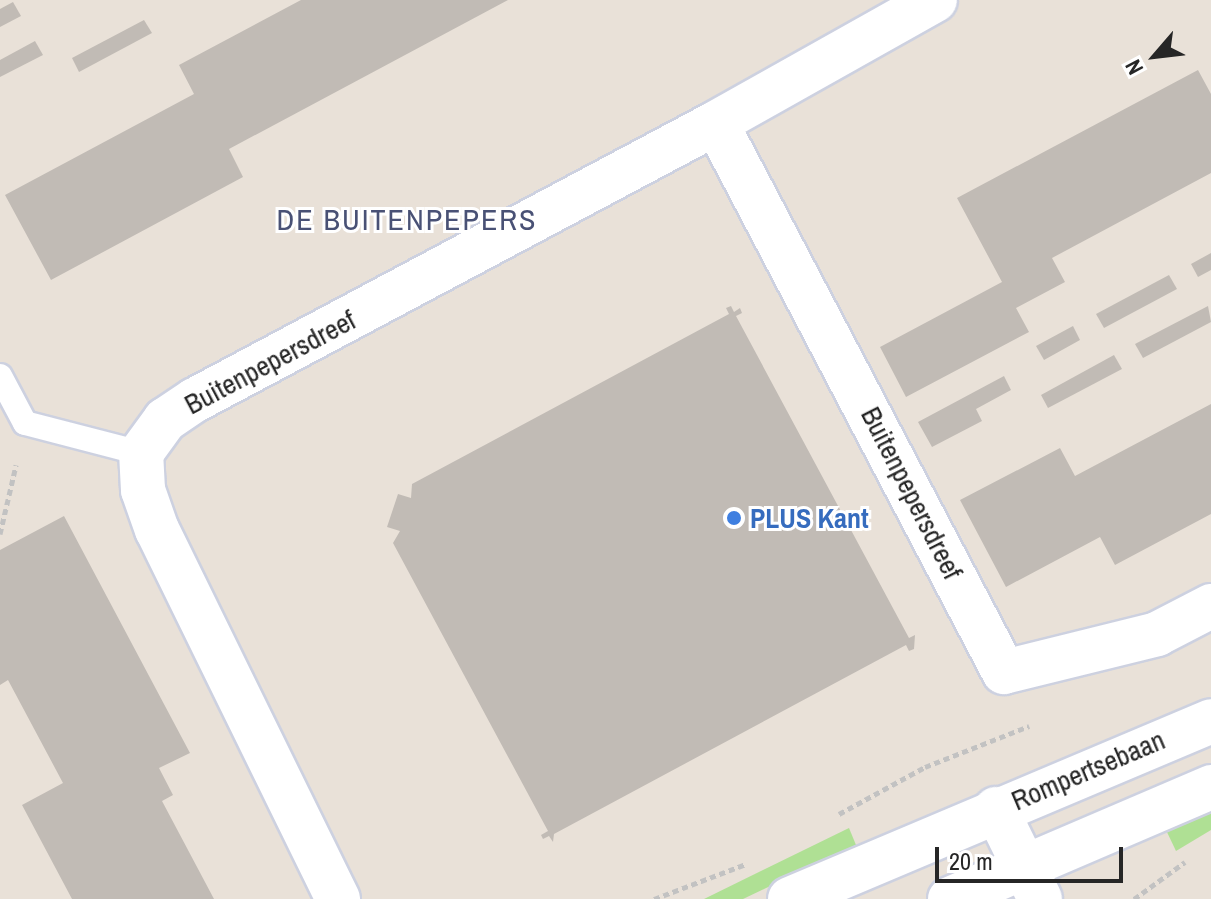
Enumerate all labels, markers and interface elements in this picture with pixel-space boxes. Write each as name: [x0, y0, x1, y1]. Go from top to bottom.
north arrow: [1115, 16, 1195, 96]
text: N: [1118, 54, 1150, 80]
district label: DE BUITENPEPERS: [276, 201, 538, 237]
street label: Buitenpepersdreef: [179, 303, 361, 421]
street label: Buitenpepersdreef: [854, 401, 970, 585]
place label: PLUS Kant: [750, 501, 869, 535]
marker: PLUS Kant: [725, 509, 743, 527]
street label: Rompertsebaan: [1006, 723, 1170, 817]
scale bar: [939, 831, 1127, 881]
text: 20 m: [949, 845, 993, 877]

